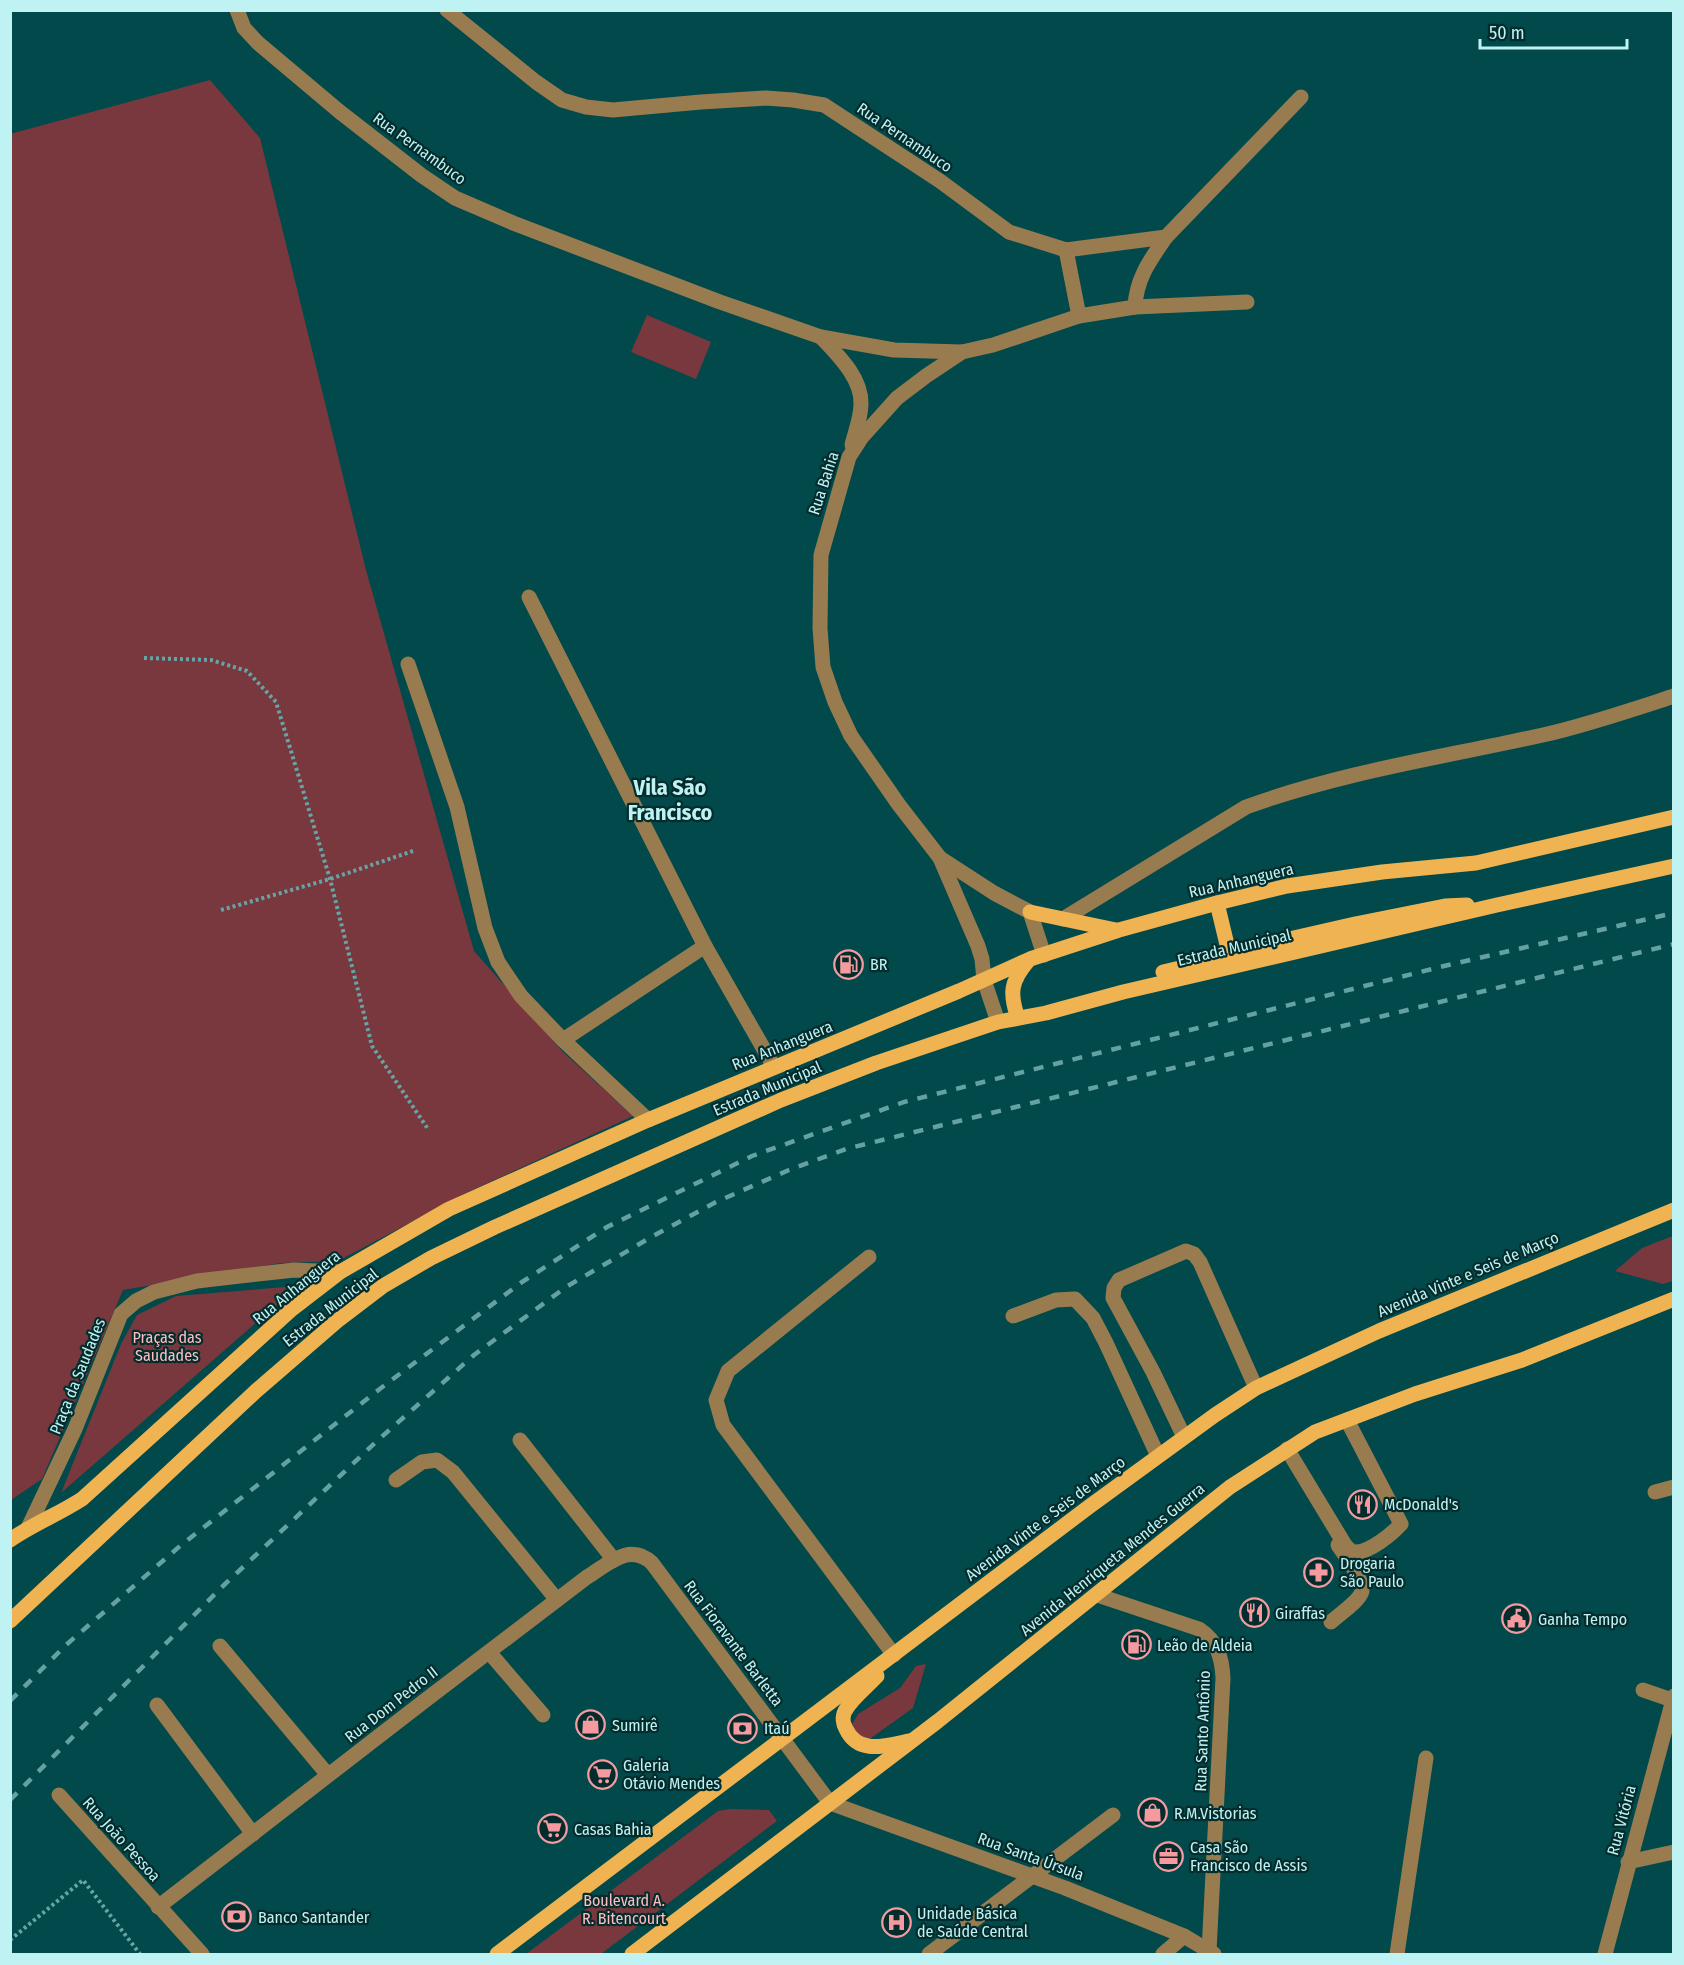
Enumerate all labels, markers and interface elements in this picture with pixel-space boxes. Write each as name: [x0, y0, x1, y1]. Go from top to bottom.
scale bar: [1480, 12, 1627, 50]
text: 50 m: [1489, 22, 1525, 44]
street label: Rua Pernambuco: [854, 99, 956, 176]
street label: Rua Pernambuco: [369, 108, 470, 189]
street label: Rua Bahia: [804, 449, 843, 517]
district label: Vila São Francisco: [628, 774, 713, 826]
street label: Rua Anhanguera: [1187, 859, 1295, 902]
street label: Estrada Municipal: [1175, 925, 1293, 970]
fuel station icon: BR: [833, 948, 865, 980]
place label: BR: [870, 955, 888, 974]
street label: Rua Anhanguera: [729, 1017, 835, 1074]
street label: Estrada Municipal: [710, 1057, 824, 1120]
street label: Avenida Vinte e Seis de Março: [1375, 1228, 1562, 1321]
street label: Rua Anhanguera: [249, 1246, 344, 1328]
street label: Estrada Municipal: [279, 1264, 382, 1351]
street label: Praça da Saudades: [46, 1315, 109, 1437]
park label: Praças das Saudades: [132, 1328, 202, 1365]
street label: Avenida Vinte e Seis de Março: [962, 1452, 1129, 1585]
street label: Avenida Henriqueta Mendes Guerra: [1016, 1479, 1209, 1640]
restaurant icon: McDonald's: [1347, 1488, 1379, 1520]
place label: McDonald's: [1384, 1495, 1459, 1514]
place label: Drogaria São Paulo: [1340, 1554, 1404, 1591]
pharmacy icon: Drogaria São Paulo: [1303, 1556, 1335, 1588]
street label: Rua Fioravante Barletta: [680, 1577, 787, 1710]
restaurant icon: Giraffas: [1238, 1597, 1270, 1629]
public building icon: Ganha Tempo: [1501, 1603, 1533, 1635]
place label: Giraffas: [1275, 1604, 1325, 1623]
place label: Ganha Tempo: [1538, 1610, 1627, 1629]
fuel station icon: Leão de Aldeia: [1120, 1629, 1152, 1661]
place label: Leão de Aldeia: [1157, 1636, 1253, 1655]
street label: Rua Dom Pedro II: [341, 1662, 441, 1747]
street label: Rua Santo Antônio: [1191, 1670, 1214, 1792]
shop icon: Sumirê: [575, 1709, 607, 1741]
bank icon: Itaú: [727, 1712, 759, 1744]
place label: Sumirê: [612, 1716, 658, 1735]
place label: Itaú: [764, 1719, 790, 1738]
place label: Galeria Otávio Mendes: [623, 1756, 720, 1793]
supermarket icon: Galeria Otávio Mendes: [586, 1758, 618, 1790]
street label: Rua Vitória: [1603, 1783, 1640, 1857]
street label: Rua João Pessoa: [79, 1793, 165, 1885]
shop icon: R.M.Vistorias: [1137, 1797, 1169, 1829]
place label: R.M.Vistorias: [1174, 1804, 1257, 1823]
supermarket icon: Casas Bahia: [537, 1813, 569, 1845]
place label: Casas Bahia: [574, 1820, 652, 1839]
street label: Rua Santa Úrsula: [975, 1828, 1087, 1885]
place label: Casa São Francisco de Assis: [1190, 1838, 1307, 1875]
office icon: Casa São Francisco de Assis: [1153, 1840, 1185, 1872]
park label: Boulevard A. R. Bitencourt: [582, 1891, 667, 1928]
bank icon: Banco Santander: [221, 1901, 253, 1933]
place label: Unidade Básica de Saúde Central: [917, 1904, 1028, 1941]
hospital icon: Unidade Básica de Saúde Central: [880, 1906, 912, 1938]
place label: Banco Santander: [258, 1908, 370, 1927]

